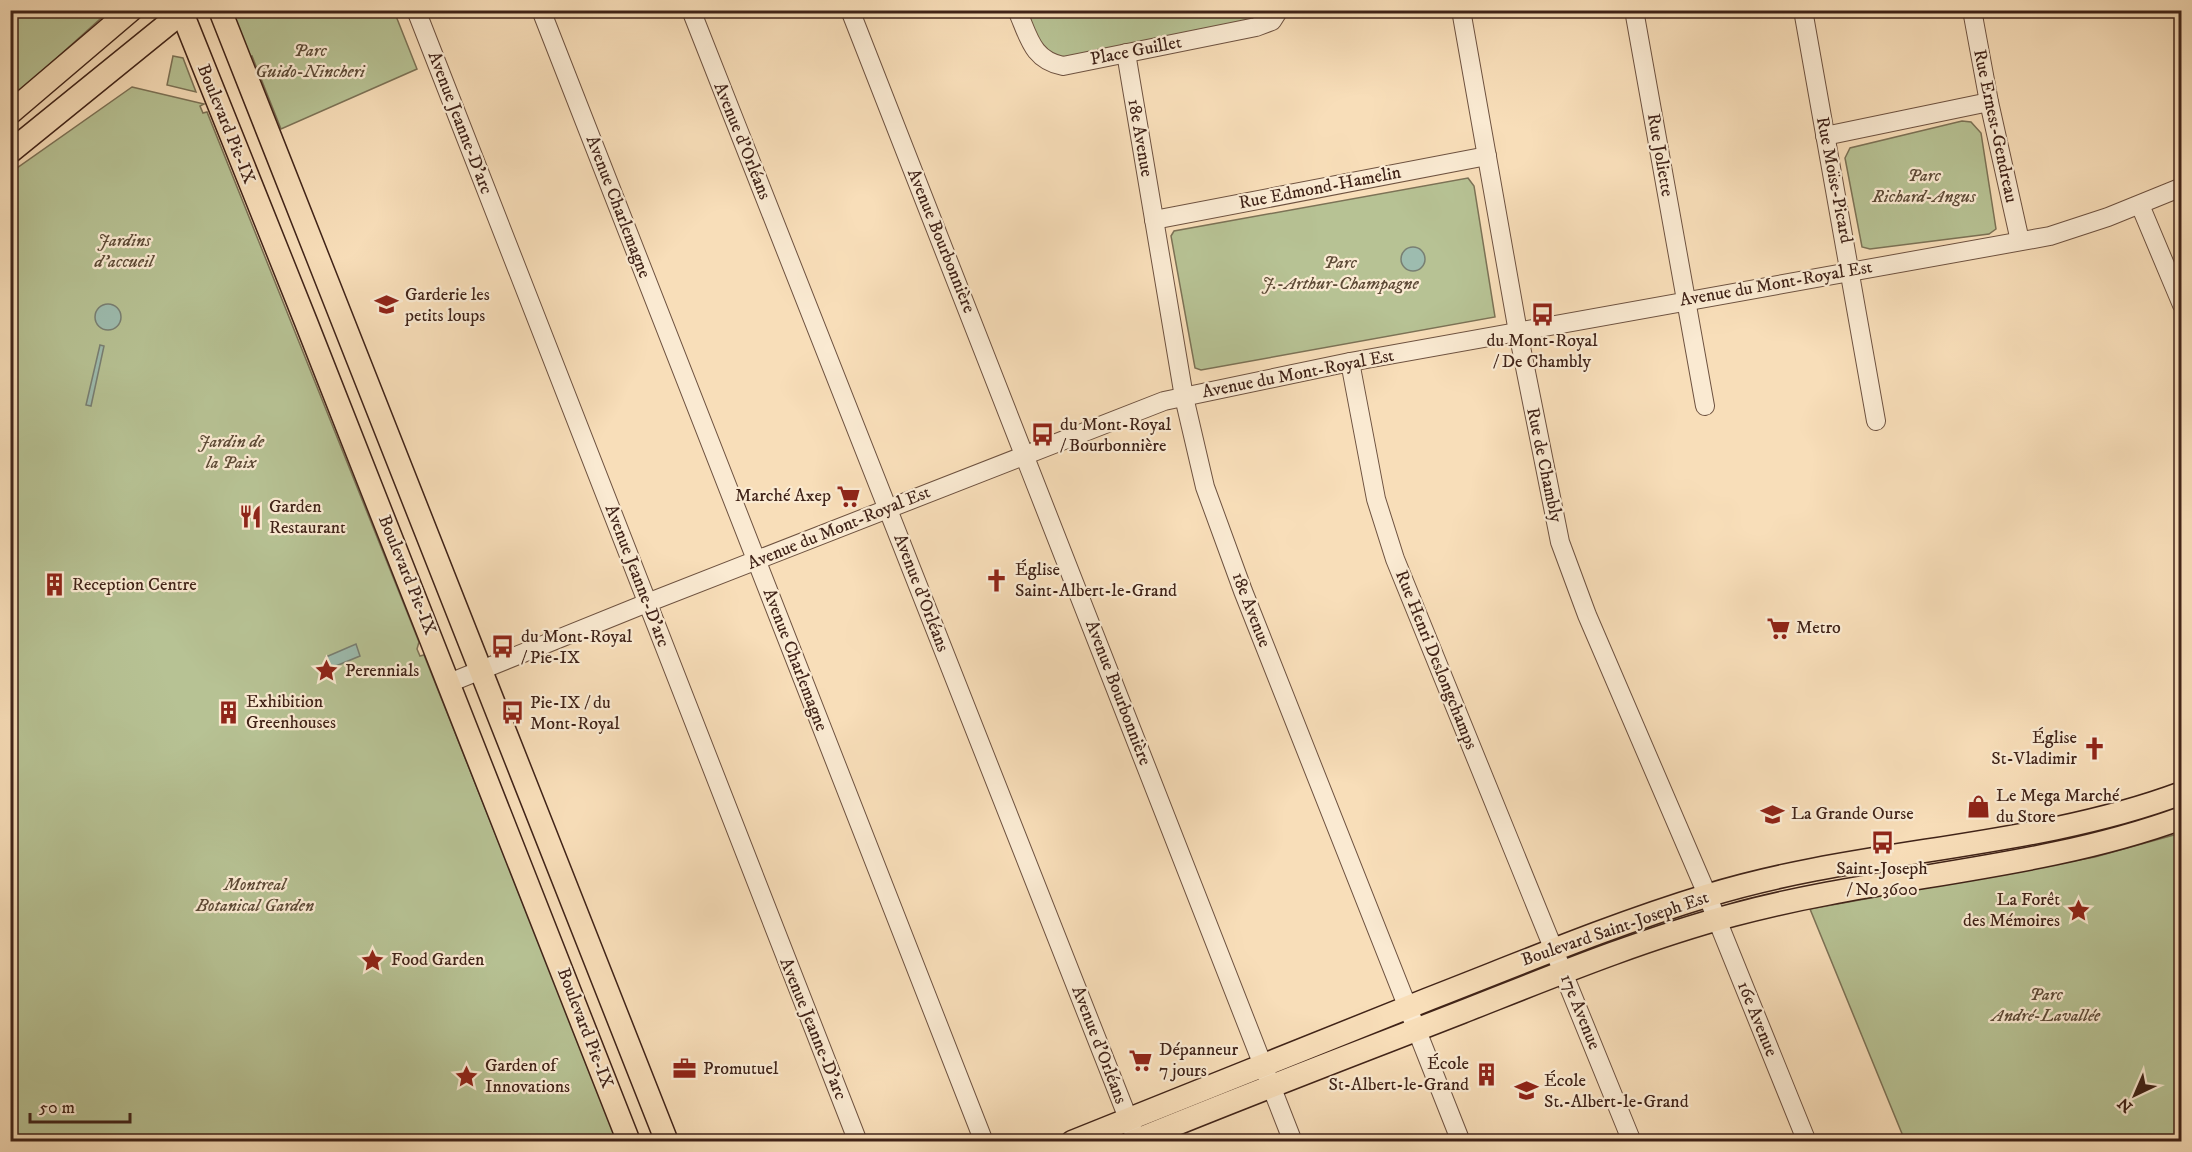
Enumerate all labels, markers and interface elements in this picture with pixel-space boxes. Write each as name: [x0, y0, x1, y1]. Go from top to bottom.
street label: Place Guillet: [1089, 31, 1184, 71]
park label: Parc Guido-Nincheri: [255, 40, 366, 83]
street label: Rue Ernest-Gendreau: [1968, 47, 2022, 205]
street label: Avenue Jeanne-D'arc: [423, 49, 497, 198]
street label: Boulevard Pie-IX: [192, 61, 260, 187]
street label: Avenue d'Orléans: [708, 79, 776, 203]
street label: 18e Avenue: [1122, 97, 1158, 179]
street label: Rue Joliette: [1642, 112, 1678, 198]
street label: Rue Moïse-Picard: [1811, 115, 1857, 245]
street label: Avenue Charlemagne: [581, 133, 655, 281]
street label: Rue Edmond-Hamelin: [1237, 161, 1404, 215]
park label: Parc Richard-Angus: [1871, 165, 1976, 208]
street label: Avenue Bourbonnière: [902, 166, 980, 316]
park label: Jardins d'accueil: [94, 230, 156, 273]
park label: Parc J.-Arthur-Champagne: [1261, 252, 1419, 295]
street label: Avenue du Mont-Royal Est: [1678, 256, 1874, 312]
place label: Garderie les petits loups: [404, 284, 490, 327]
school or university icon: Garderie les petits loups: [374, 292, 400, 318]
bus stop icon: du Mont-Royal / De Chambly: [1529, 302, 1555, 328]
place label: du Mont-Royal / De Chambly: [1486, 330, 1598, 373]
street label: Avenue du Mont-Royal Est: [1200, 345, 1396, 403]
street label: Rue de Chambly: [1521, 406, 1567, 525]
place label: du Mont-Royal / Bourbonnière: [1060, 414, 1172, 457]
bus stop icon: du Mont-Royal / Bourbonnière: [1029, 422, 1055, 448]
park label: Jardin de la Paix: [198, 431, 265, 474]
street label: Avenue du Mont-Royal Est: [744, 481, 934, 575]
supermarket icon: Marché Axep: [836, 483, 862, 509]
place label: Marché Axep: [735, 485, 831, 507]
place label: Garden Restaurant: [269, 496, 346, 539]
street label: Avenue Jeanne-D'arc: [600, 502, 674, 651]
restaurant icon: Garden Restaurant: [238, 504, 264, 530]
street label: Boulevard Pie-IX: [373, 512, 441, 638]
street label: Avenue d'Orléans: [888, 531, 954, 655]
place label: Église Saint-Albert-le-Grand: [1015, 559, 1177, 602]
church icon: Église Saint-Albert-le-Grand: [984, 567, 1010, 593]
street label: Rue Henri Deslongchamps: [1390, 567, 1482, 753]
street label: 18e Avenue: [1227, 569, 1275, 651]
building icon: Reception Centre: [41, 572, 67, 598]
place label: Reception Centre: [72, 574, 197, 596]
street label: Avenue Charlemagne: [758, 586, 832, 734]
supermarket icon: Metro: [1765, 615, 1791, 641]
street label: Avenue Bourbonnière: [1080, 617, 1156, 769]
place label: Metro: [1796, 617, 1841, 639]
place label: du Mont-Royal / Pie-IX: [521, 626, 633, 669]
bus stop icon: du Mont-Royal / Pie-IX: [490, 634, 516, 660]
place icon: Perennials: [314, 658, 340, 684]
place label: Perennials: [345, 660, 419, 682]
place label: Exhibition Greenhouses: [246, 691, 336, 734]
place label: Pie-IX / du Mont-Royal: [530, 692, 620, 735]
building icon: Exhibition Greenhouses: [215, 699, 241, 725]
bus stop icon: Pie-IX / du Mont-Royal: [499, 700, 525, 726]
place label: Église St-Vladimir: [1991, 727, 2077, 770]
church icon: Église St-Vladimir: [2082, 735, 2108, 761]
place label: Le Mega Marché du Store: [1996, 785, 2120, 828]
shop icon: Le Mega Marché du Store: [1965, 793, 1991, 819]
school or university icon: La Grande Ourse: [1760, 801, 1786, 827]
place label: La Grande Ourse: [1791, 803, 1914, 825]
bus stop icon: Saint-Joseph / No 3600: [1869, 830, 1895, 856]
place label: Saint-Joseph / No 3600: [1836, 858, 1928, 901]
park label: Montreal Botanical Garden: [195, 874, 314, 917]
street label: Boulevard Saint-Joseph Est: [1518, 887, 1712, 971]
place label: La Forêt des Mémoires: [1963, 889, 2060, 932]
place icon: La Forêt des Mémoires: [2065, 897, 2091, 923]
place icon: Food Garden: [360, 947, 386, 973]
place label: Food Garden: [391, 949, 485, 971]
street label: Avenue Jeanne-D'arc: [775, 955, 852, 1103]
street label: Boulevard Pie-IX: [552, 965, 618, 1091]
street label: 17e Avenue: [1555, 971, 1605, 1053]
street label: 16e Avenue: [1732, 978, 1782, 1060]
street label: Avenue d'Orléans: [1066, 983, 1132, 1107]
park label: Parc André-Lavallée: [1990, 984, 2101, 1027]
place label: Dépanneur 7 jours: [1159, 1039, 1238, 1082]
supermarket icon: Dépanneur 7 jours: [1128, 1047, 1154, 1073]
place label: École St-Albert-le-Grand: [1329, 1053, 1469, 1096]
place label: Garden of Innovations: [485, 1055, 570, 1098]
office icon: Promutuel: [672, 1056, 698, 1082]
place label: Promutuel: [703, 1058, 779, 1080]
building icon: École St-Albert-le-Grand: [1474, 1061, 1500, 1087]
place icon: Garden of Innovations: [454, 1063, 480, 1089]
north arrow: [2105, 1065, 2165, 1125]
place label: École St.-Albert-le-Grand: [1544, 1070, 1689, 1113]
school or university icon: École St.-Albert-le-Grand: [1513, 1078, 1539, 1104]
scale bar: [30, 1086, 130, 1124]
text: N: [2114, 1093, 2137, 1117]
text: 50 m: [39, 1097, 75, 1119]

